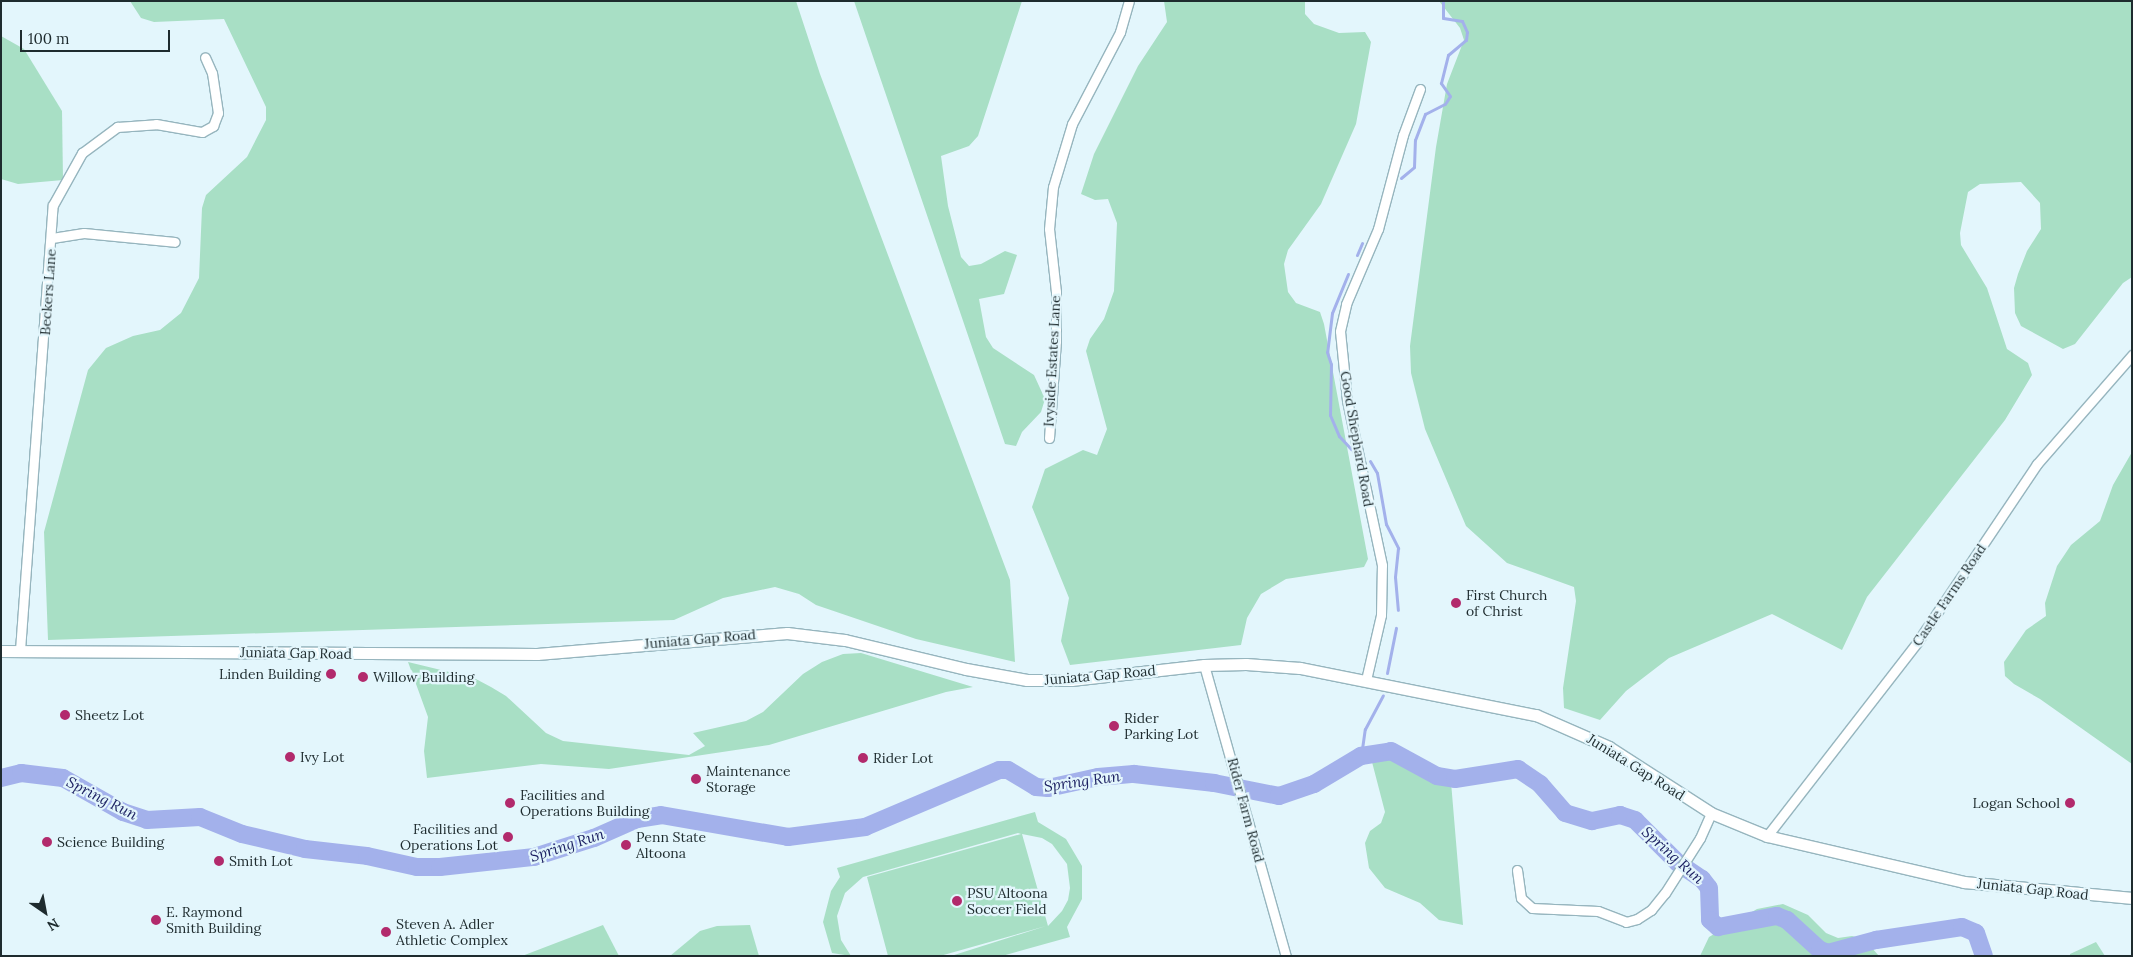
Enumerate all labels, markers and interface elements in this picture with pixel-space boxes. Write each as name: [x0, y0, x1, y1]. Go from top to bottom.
scale bar: [22, 20, 172, 52]
text: 100 m: [28, 29, 69, 48]
street label: Beckers Lane: [37, 248, 59, 336]
street label: Ivyside Estates Lane: [1040, 295, 1064, 427]
street label: Good Shephard Road: [1337, 370, 1377, 508]
street label: Castle Farms Road: [1909, 541, 1989, 649]
place label: First Church of Christ: [1466, 587, 1548, 620]
marker: First Church of Christ: [1450, 597, 1462, 609]
street label: Juniata Gap Road: [644, 626, 756, 652]
street label: Juniata Gap Road: [240, 644, 352, 662]
street label: Juniata Gap Road: [1044, 662, 1156, 688]
place label: Linden Building: [219, 666, 321, 682]
marker: Linden Building: [325, 668, 337, 680]
place label: Willow Building: [373, 669, 474, 685]
marker: Willow Building: [357, 671, 369, 683]
place label: Sheetz Lot: [75, 707, 144, 723]
marker: Sheetz Lot: [59, 709, 71, 721]
place label: Rider Parking Lot: [1124, 710, 1199, 742]
marker: Rider Parking Lot: [1108, 720, 1120, 732]
street label: Juniata Gap Road: [1584, 730, 1688, 804]
place label: Ivy Lot: [300, 749, 344, 765]
place label: Rider Lot: [873, 750, 933, 766]
marker: Ivy Lot: [284, 751, 296, 763]
marker: Rider Lot: [857, 752, 869, 764]
street label: Rider Farm Road: [1224, 756, 1268, 864]
place label: Maintenance Storage: [706, 763, 791, 796]
water label: Spring Run: [1043, 767, 1121, 795]
water label: Spring Run: [64, 773, 140, 823]
marker: Maintenance Storage: [690, 773, 702, 785]
place label: Facilities and Operations Building: [520, 787, 650, 820]
place label: Logan School: [1973, 795, 2060, 811]
marker: Facilities and Operations Building: [504, 797, 516, 809]
marker: Logan School: [2064, 797, 2076, 809]
place label: Facilities and Operations Lot: [400, 821, 498, 854]
water label: Spring Run: [1638, 823, 1708, 887]
water label: Spring Run: [528, 825, 606, 865]
place label: Penn State Altoona: [636, 829, 706, 862]
marker: Facilities and Operations Lot: [502, 831, 514, 843]
place label: Science Building: [57, 834, 164, 850]
marker: Science Building: [41, 836, 53, 848]
marker: Penn State Altoona: [620, 839, 632, 851]
place label: Smith Lot: [229, 853, 293, 869]
marker: Smith Lot: [213, 855, 225, 867]
street label: Juniata Gap Road: [1976, 875, 2090, 903]
place label: PSU Altoona Soccer Field: [967, 885, 1048, 918]
north arrow: [20, 887, 70, 937]
marker: PSU Altoona Soccer Field: [951, 895, 963, 907]
place label: E. Raymond Smith Building: [166, 904, 261, 936]
text: N: [44, 914, 63, 935]
marker: E. Raymond Smith Building: [150, 914, 162, 926]
place label: Steven A. Adler Athletic Complex: [396, 916, 508, 949]
marker: Steven A. Adler Athletic Complex: [380, 926, 392, 938]

